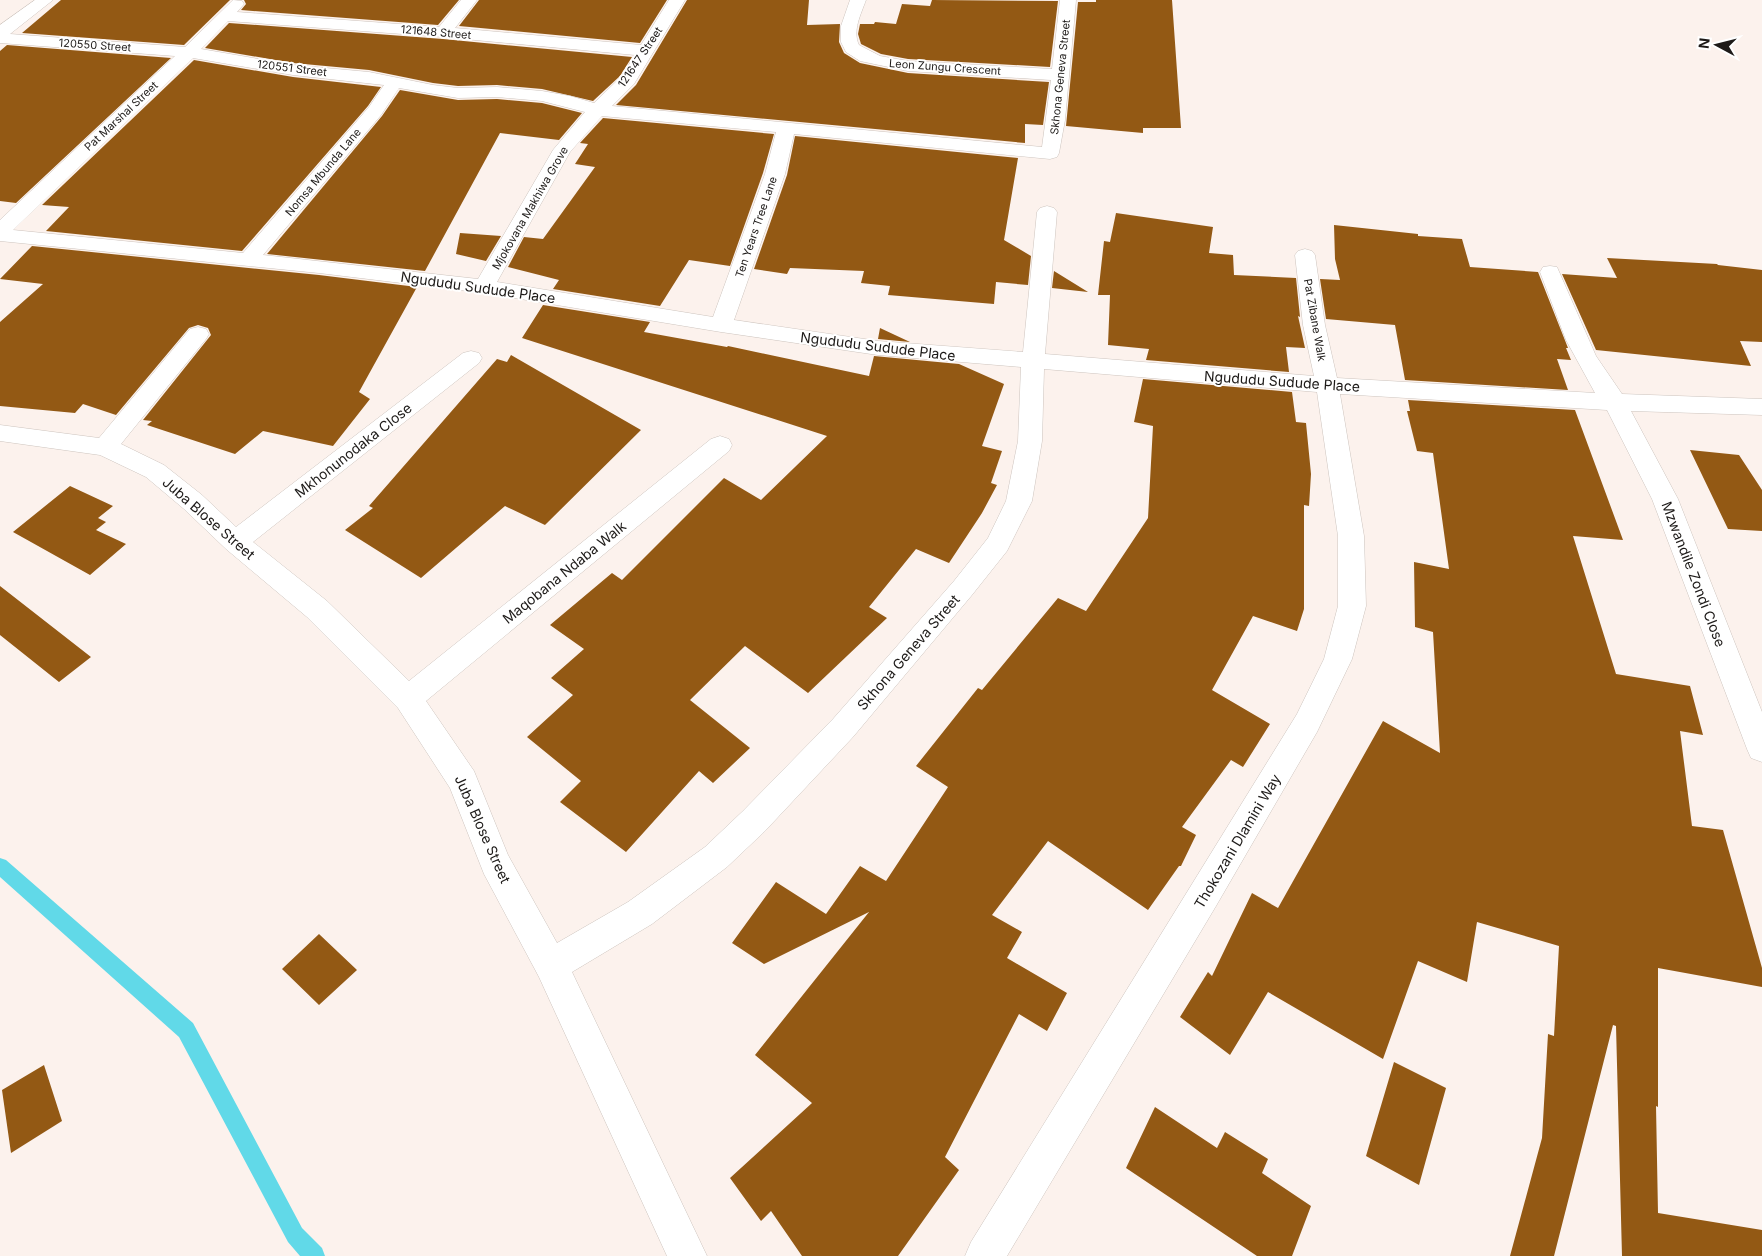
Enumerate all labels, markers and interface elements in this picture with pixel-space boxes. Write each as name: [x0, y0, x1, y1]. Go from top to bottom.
street label: Skhona Geneva Street: [1047, 18, 1073, 135]
north arrow: [1692, 20, 1742, 70]
street label: 121648 Street: [400, 22, 472, 42]
street label: 121647 Street: [615, 24, 666, 90]
street label: 120550 Street: [58, 35, 132, 55]
text: N: [1695, 37, 1713, 50]
street label: Leon Zungu Crescent: [889, 56, 1002, 78]
street label: 120551 Street: [256, 57, 328, 79]
street label: Pat Marshal Street: [81, 78, 161, 154]
street label: Nomsa Mbunda Lane: [282, 125, 364, 219]
street label: Mjokovana Makhiwa Grove: [489, 144, 571, 272]
street label: Ten Years Tree Lane: [732, 174, 780, 280]
street label: Ngududu Sudude Place: [399, 268, 557, 306]
street label: Pat Zibane Walk: [1301, 278, 1329, 362]
street label: Ngududu Sudude Place: [799, 328, 957, 364]
street label: Ngududu Sudude Place: [1204, 367, 1360, 395]
street label: Mkhonunodaka Close: [291, 399, 415, 501]
street label: Juba Blose Street: [159, 473, 259, 563]
street label: Mzwandile Zondi Close: [1658, 499, 1730, 649]
street label: Maqobana Ndaba Walk: [499, 517, 629, 627]
street label: Skhona Geneva Street: [853, 591, 963, 713]
street label: Thokozani Dlamini Way: [1190, 771, 1284, 911]
street label: Juba Blose Street: [451, 772, 515, 886]

